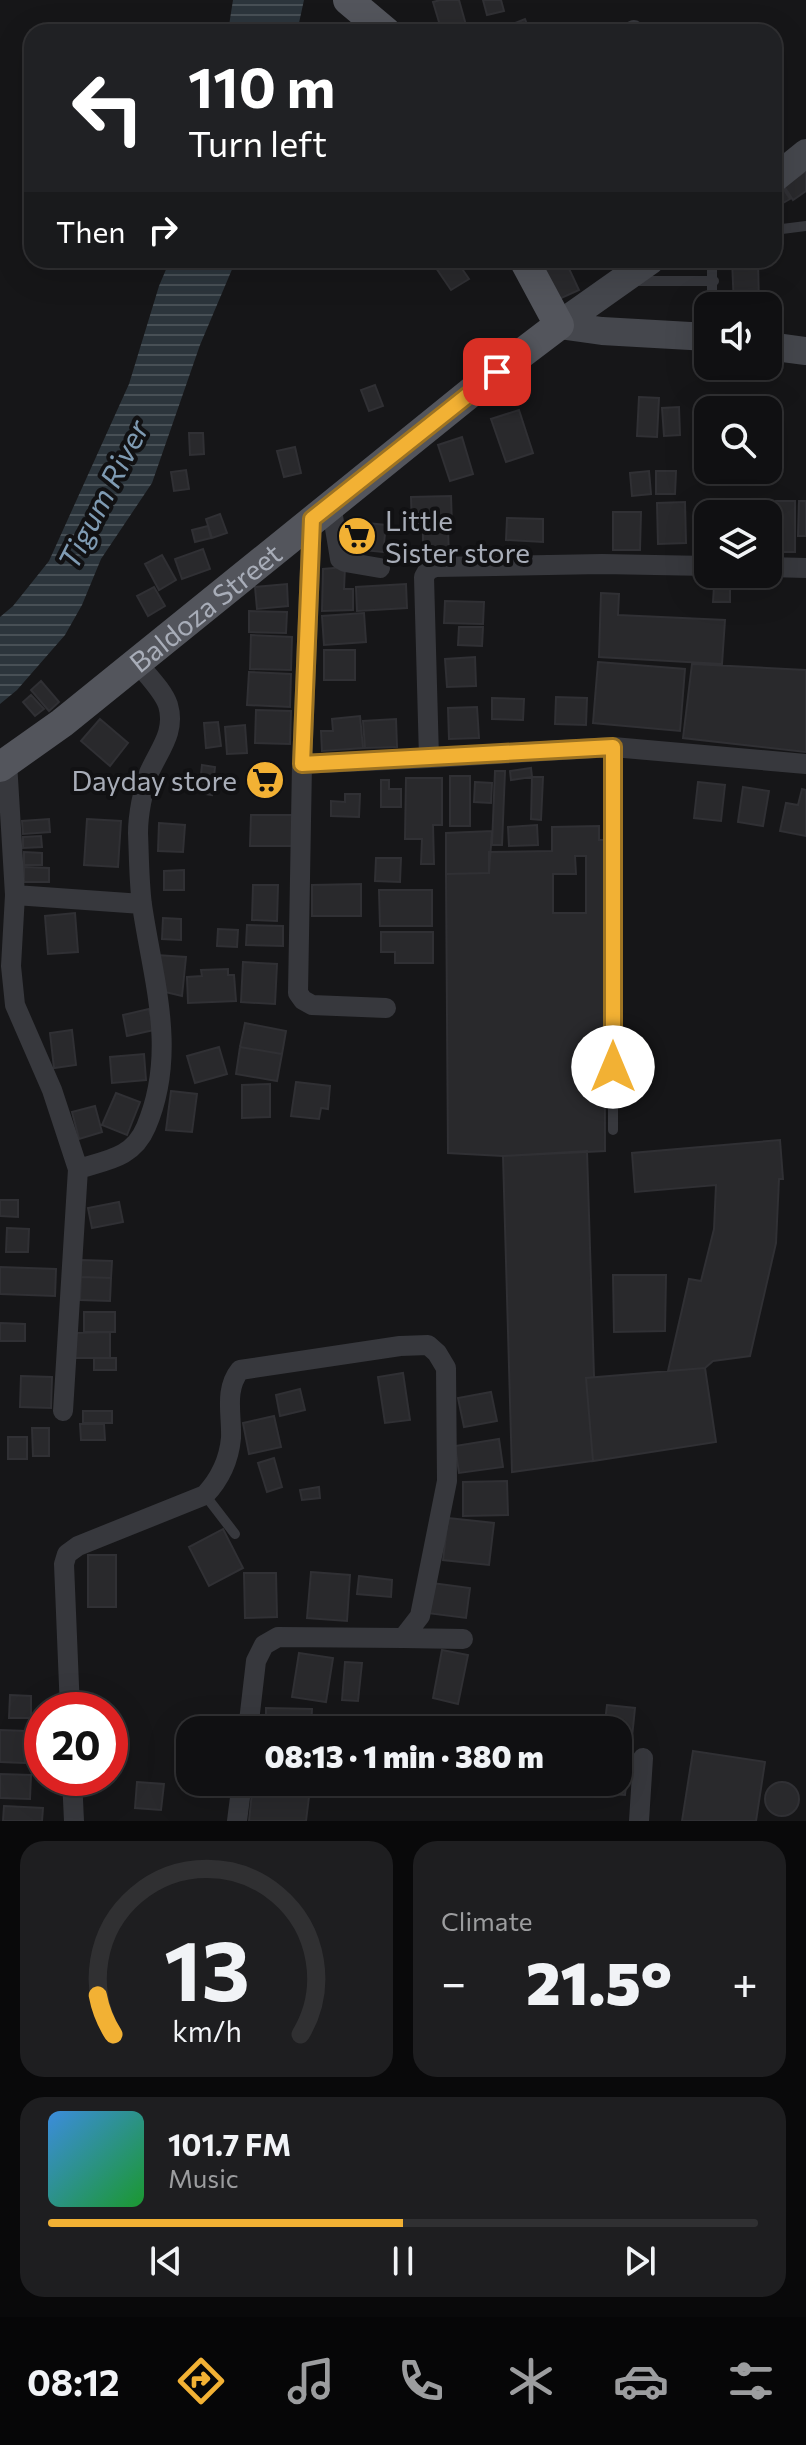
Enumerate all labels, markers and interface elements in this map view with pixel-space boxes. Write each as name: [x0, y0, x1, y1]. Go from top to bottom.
text: 110 m: [188, 51, 335, 120]
icon: left: [56, 56, 160, 160]
text: Turn left: [188, 120, 327, 164]
icon: right: [141, 208, 185, 252]
text: Then: [56, 212, 125, 249]
map controls: [694, 292, 782, 588]
button: sound: [694, 292, 782, 380]
pin: [463, 338, 531, 406]
icon: arrive: [475, 350, 519, 394]
button: search: [694, 396, 782, 484]
water label: Tigum River: [49, 412, 156, 575]
button: layers: [694, 500, 782, 588]
place label: Little Sister store: [385, 503, 530, 569]
supermarket icon: Little Sister store: [336, 515, 378, 557]
street label: Baldoza Street: [122, 536, 288, 679]
supermarket icon: Dayday store: [244, 759, 286, 801]
place label: Dayday store: [71, 763, 237, 797]
position arrow: [571, 1025, 655, 1109]
speed limit sign: 20: [24, 1692, 128, 1796]
text: 08:13 · 1 min · 380 m: [264, 1737, 544, 1774]
text: Climate: [441, 1905, 533, 1936]
text: 13: [163, 1916, 250, 2018]
text: 21.5°: [526, 1944, 672, 2017]
text: −: [441, 1954, 466, 2008]
text: +: [732, 1954, 758, 2008]
text: km/h: [172, 2013, 241, 2048]
text: 101.7 FM: [168, 2125, 291, 2162]
text: Music: [168, 2162, 239, 2193]
icon: previous: [144, 2239, 188, 2283]
icon: pause: [381, 2239, 425, 2283]
icon: next: [618, 2239, 662, 2283]
icon: directions: [173, 2353, 229, 2409]
icon: music: [283, 2353, 339, 2409]
icon: phone: [393, 2353, 449, 2409]
icon: climate: [503, 2353, 559, 2409]
icon: car: [613, 2353, 669, 2409]
icon: filters: [723, 2353, 779, 2409]
text: 08:12: [27, 2359, 119, 2403]

